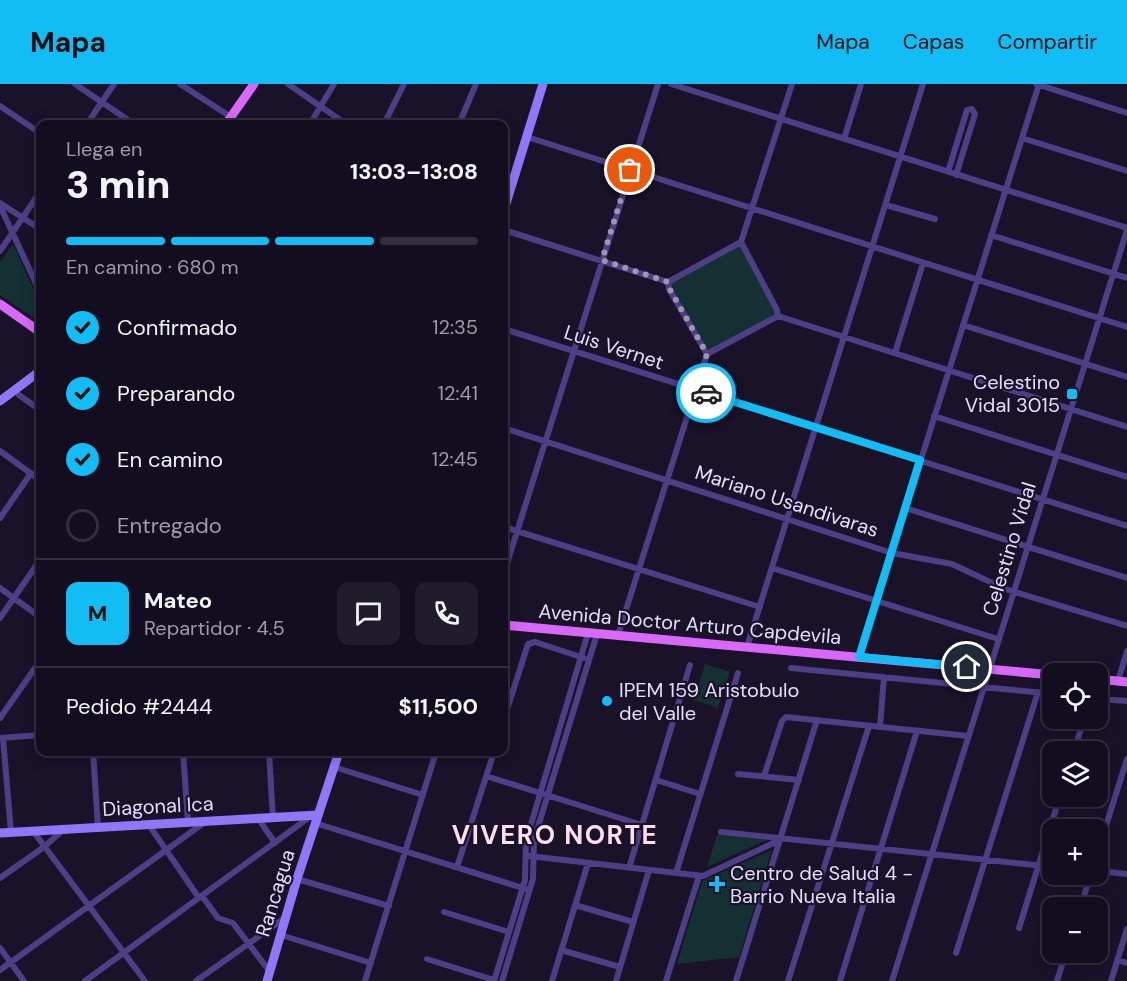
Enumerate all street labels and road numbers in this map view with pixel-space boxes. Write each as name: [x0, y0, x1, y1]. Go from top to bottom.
street label: Luis Vernet: [561, 319, 667, 375]
street label: Mariano Usandivaras: [692, 459, 882, 543]
street label: Celestino Vidal: [976, 479, 1042, 619]
street label: Avenida Doctor Arturo Capdevila: [538, 598, 842, 650]
street label: Diagonal Ica: [102, 790, 214, 822]
street label: Rancagua: [249, 846, 301, 940]

